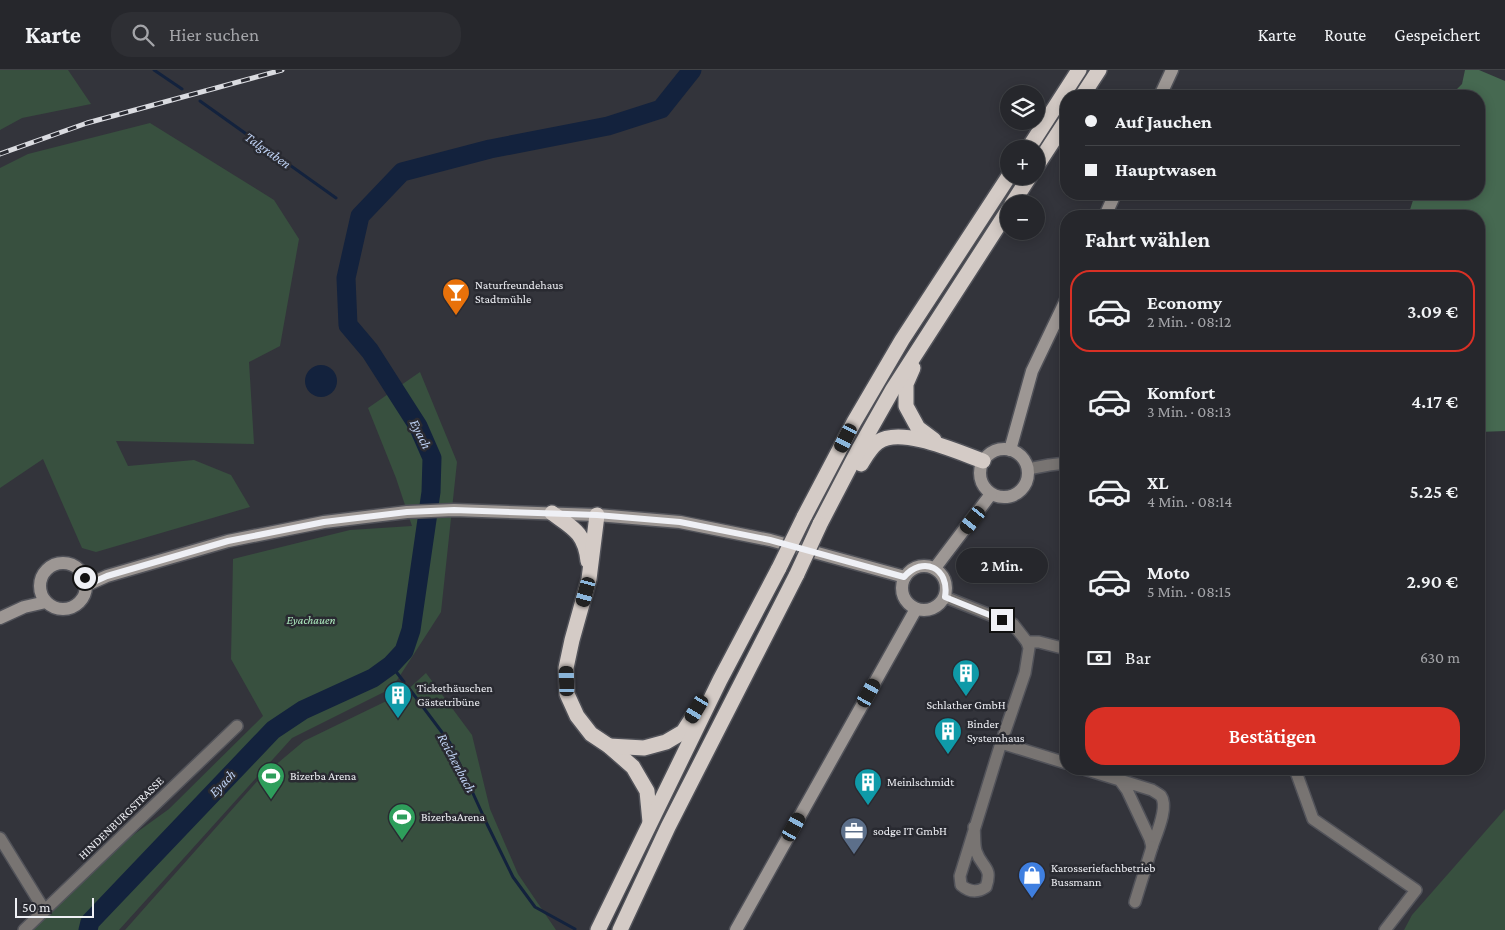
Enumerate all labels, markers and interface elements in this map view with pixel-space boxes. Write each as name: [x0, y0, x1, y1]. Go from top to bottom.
search box: [111, 12, 461, 57]
text: Karte: [25, 21, 81, 48]
icon: search: [129, 21, 157, 49]
text: Hier suchen: [169, 24, 259, 45]
text: Karte: [1258, 25, 1296, 45]
text: Route: [1324, 25, 1366, 45]
text: Gespeichert: [1394, 25, 1480, 45]
map controls: [1000, 85, 1045, 240]
button: layers: [1000, 85, 1045, 130]
text: Auf Jauchen: [1115, 111, 1212, 132]
water label: Talgraben: [242, 128, 294, 172]
button: +: [1000, 140, 1045, 185]
text: Hauptwasen: [1115, 159, 1217, 180]
button: −: [1000, 195, 1045, 240]
text: Fahrt wählen: [1085, 227, 1210, 252]
bar icon: Naturfreundehaus Stadtmühle: [441, 277, 471, 316]
place label: Naturfreundehaus Stadtmühle: [475, 278, 564, 306]
icon: car: [1087, 289, 1132, 334]
text: Economy: [1147, 292, 1222, 313]
text: 3.09 €: [1407, 301, 1458, 322]
text: 2 Min. · 08:12: [1147, 313, 1231, 330]
icon: car: [1087, 379, 1132, 424]
text: Komfort: [1147, 382, 1215, 403]
text: 4.17 €: [1411, 391, 1458, 412]
text: 3 Min. · 08:13: [1147, 403, 1231, 420]
water label: Eyach: [407, 416, 435, 452]
car: [832, 421, 859, 455]
icon: car: [1087, 469, 1132, 514]
text: XL: [1147, 472, 1169, 493]
text: 5.25 €: [1409, 481, 1458, 502]
text: 4 Min. · 08:14: [1147, 493, 1233, 510]
car: [957, 504, 988, 536]
callout: 2 Min.: [956, 548, 1048, 582]
text: 2 Min.: [981, 557, 1023, 574]
icon: car: [1087, 559, 1132, 604]
text: Moto: [1147, 562, 1190, 583]
route start: [74, 567, 96, 589]
text: 2.90 €: [1406, 571, 1458, 592]
car: [574, 576, 597, 608]
text: 5 Min. · 08:15: [1147, 583, 1231, 600]
route end: [991, 609, 1013, 631]
park label: Eyachauen: [286, 613, 336, 627]
icon: cash: [1085, 644, 1113, 672]
text: Bar: [1125, 647, 1151, 668]
text: 630 m: [1420, 649, 1460, 666]
building icon: Schlather GmbH: [951, 658, 981, 697]
car: [558, 666, 575, 696]
car: [855, 676, 882, 710]
building icon: Tickethäuschen Gästetribüne: [383, 680, 413, 719]
place label: Tickethäuschen Gästetribüne: [417, 681, 493, 709]
car: [682, 692, 711, 726]
place label: Schlather GmbH: [926, 698, 1006, 712]
button: Bestätigen: [1085, 707, 1460, 765]
building icon: Binder Systemhaus: [933, 716, 963, 755]
place label: Binder Systemhaus: [967, 717, 1025, 745]
water label: Reichenbach: [435, 731, 479, 796]
sports icon: Bizerba Arena: [256, 761, 286, 800]
water label: Eyach: [205, 766, 239, 800]
building icon: Meinlschmidt: [853, 767, 883, 806]
place label: Bizerba Arena: [290, 769, 357, 783]
street label: HINDENBURGSTRASSE: [75, 773, 167, 862]
place label: Meinlschmidt: [887, 775, 955, 789]
sports icon: BizerbaArena: [387, 802, 417, 841]
place label: BizerbaArena: [421, 810, 486, 824]
car: [780, 810, 807, 844]
office icon: sodge IT GmbH: [839, 816, 869, 855]
place label: sodge IT GmbH: [873, 824, 947, 838]
shop icon: Karosseriefachbetrieb Bussmann: [1017, 860, 1047, 899]
place label: Karosseriefachbetrieb Bussmann: [1051, 861, 1155, 889]
scale bar: [15, 895, 94, 918]
text: 50 m: [22, 899, 50, 915]

